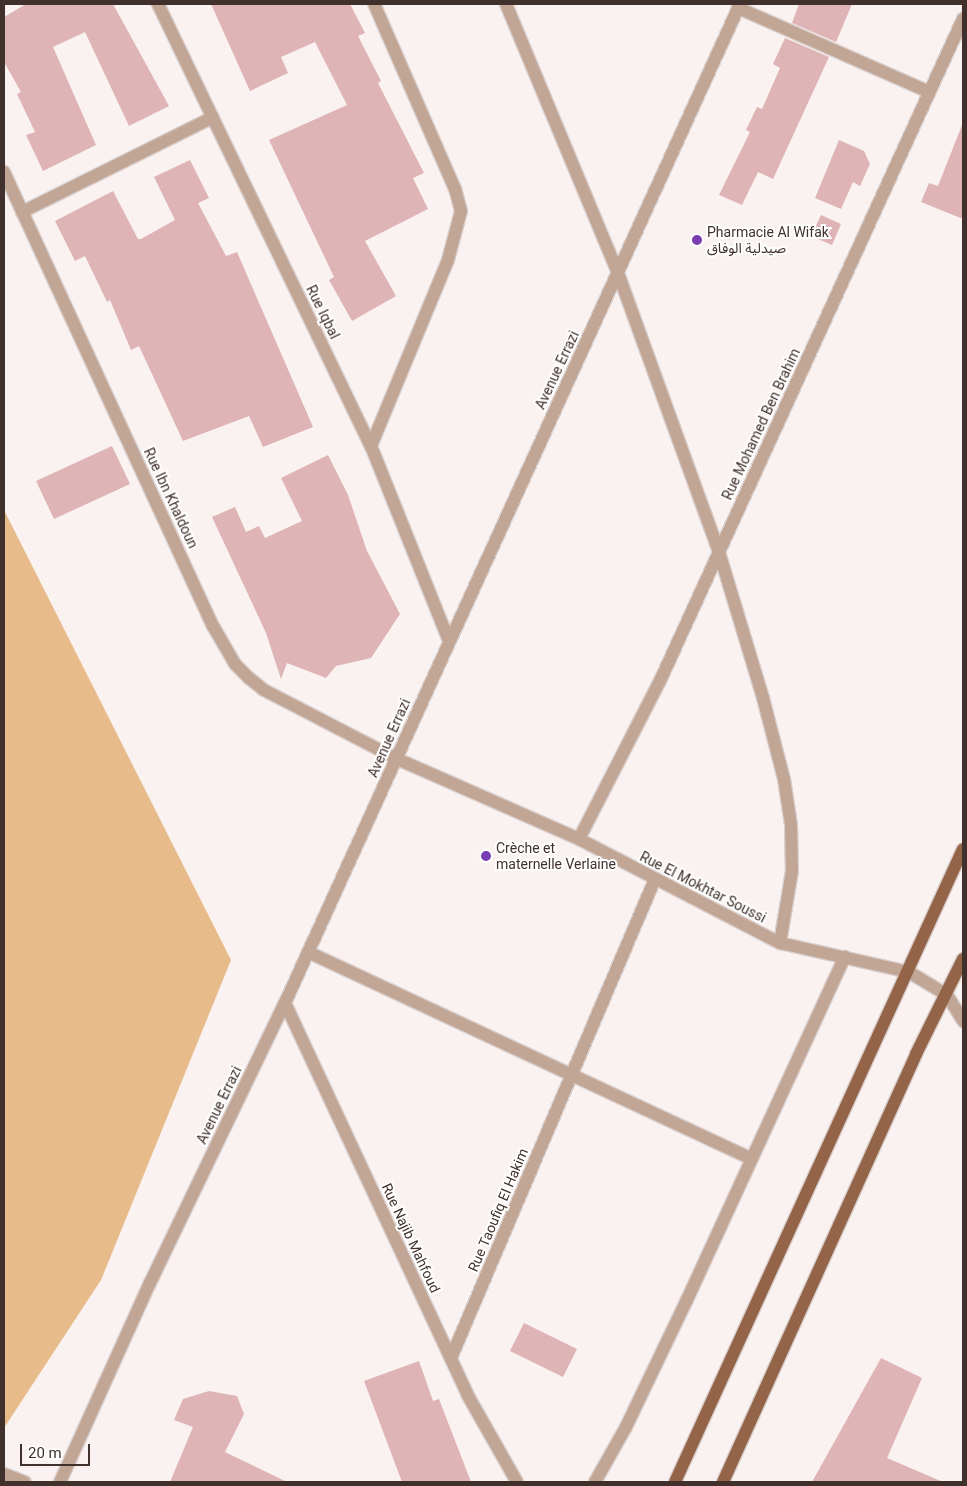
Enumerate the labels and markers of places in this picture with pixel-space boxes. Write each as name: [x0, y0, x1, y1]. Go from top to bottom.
place label: Pharmacie Al Wifak صيدلية الوفاق: [707, 224, 829, 256]
marker: Pharmacie Al Wifak صيدلية الوفاق: [691, 234, 703, 246]
place label: Crèche et maternelle Verlaine: [496, 840, 616, 872]
marker: Crèche et maternelle Verlaine: [480, 850, 492, 862]

